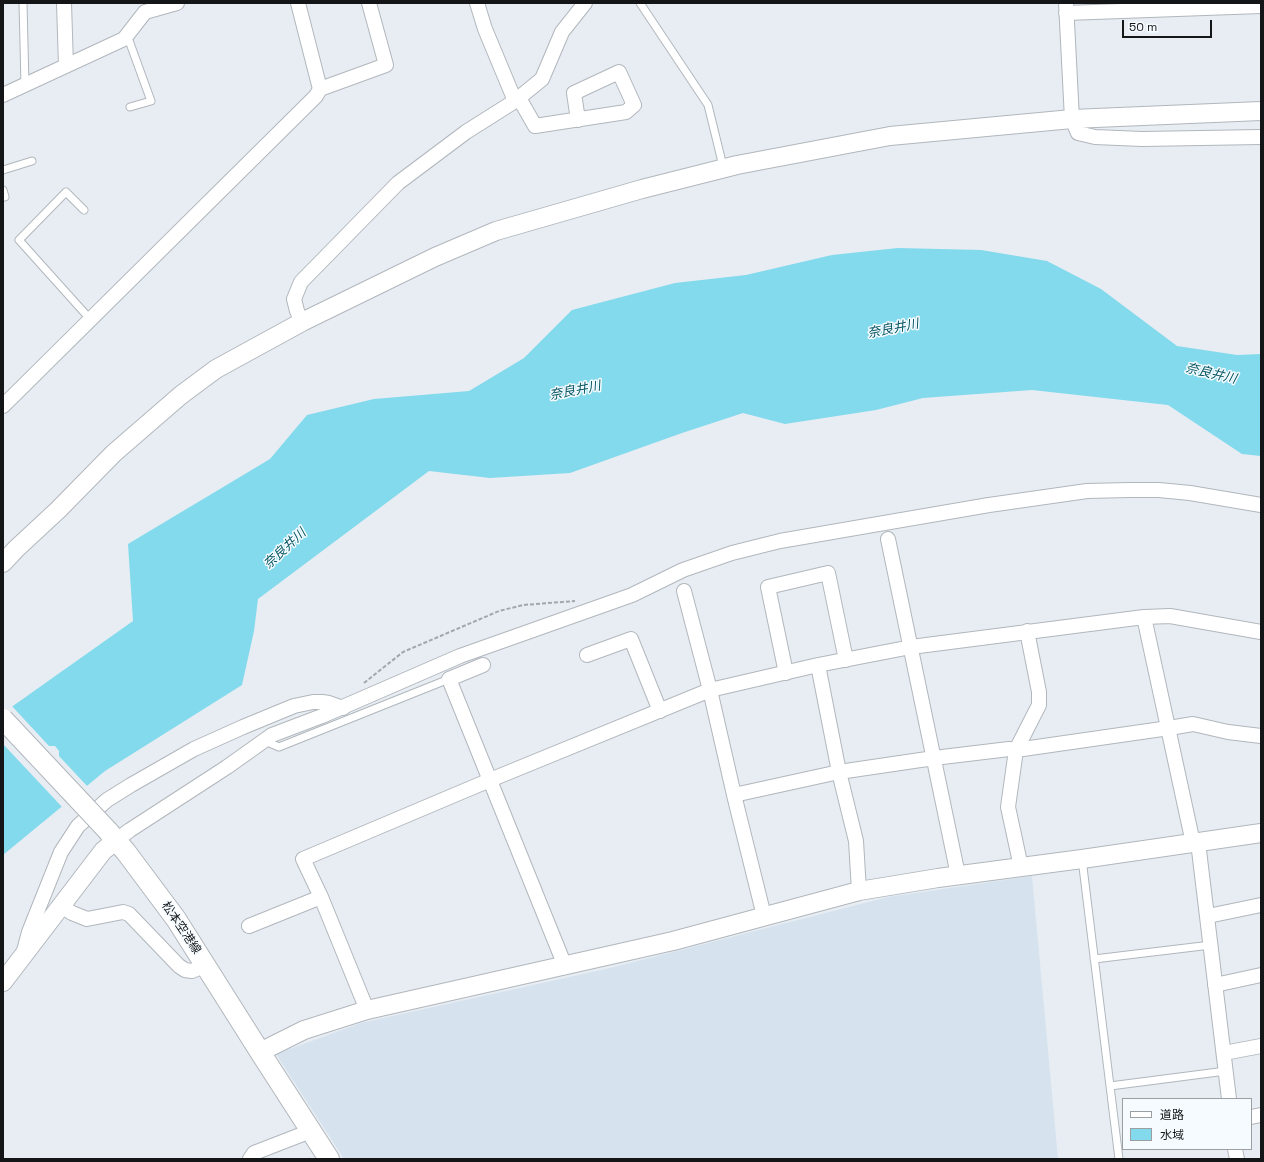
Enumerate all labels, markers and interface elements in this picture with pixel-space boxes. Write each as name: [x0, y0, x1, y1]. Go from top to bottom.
scale bar: [1124, 12, 1214, 38]
text: 50 m: [1129, 19, 1157, 35]
water label: 奈良井川: [866, 316, 920, 342]
water label: 奈良井川: [1184, 361, 1238, 387]
water label: 奈良井川: [548, 378, 602, 404]
water label: 奈良井川: [261, 526, 309, 572]
street label: 松本空港線: [158, 899, 204, 957]
legend: [1122, 1098, 1252, 1150]
text: 道路: [1160, 1107, 1184, 1123]
text: 水域: [1160, 1127, 1184, 1143]

